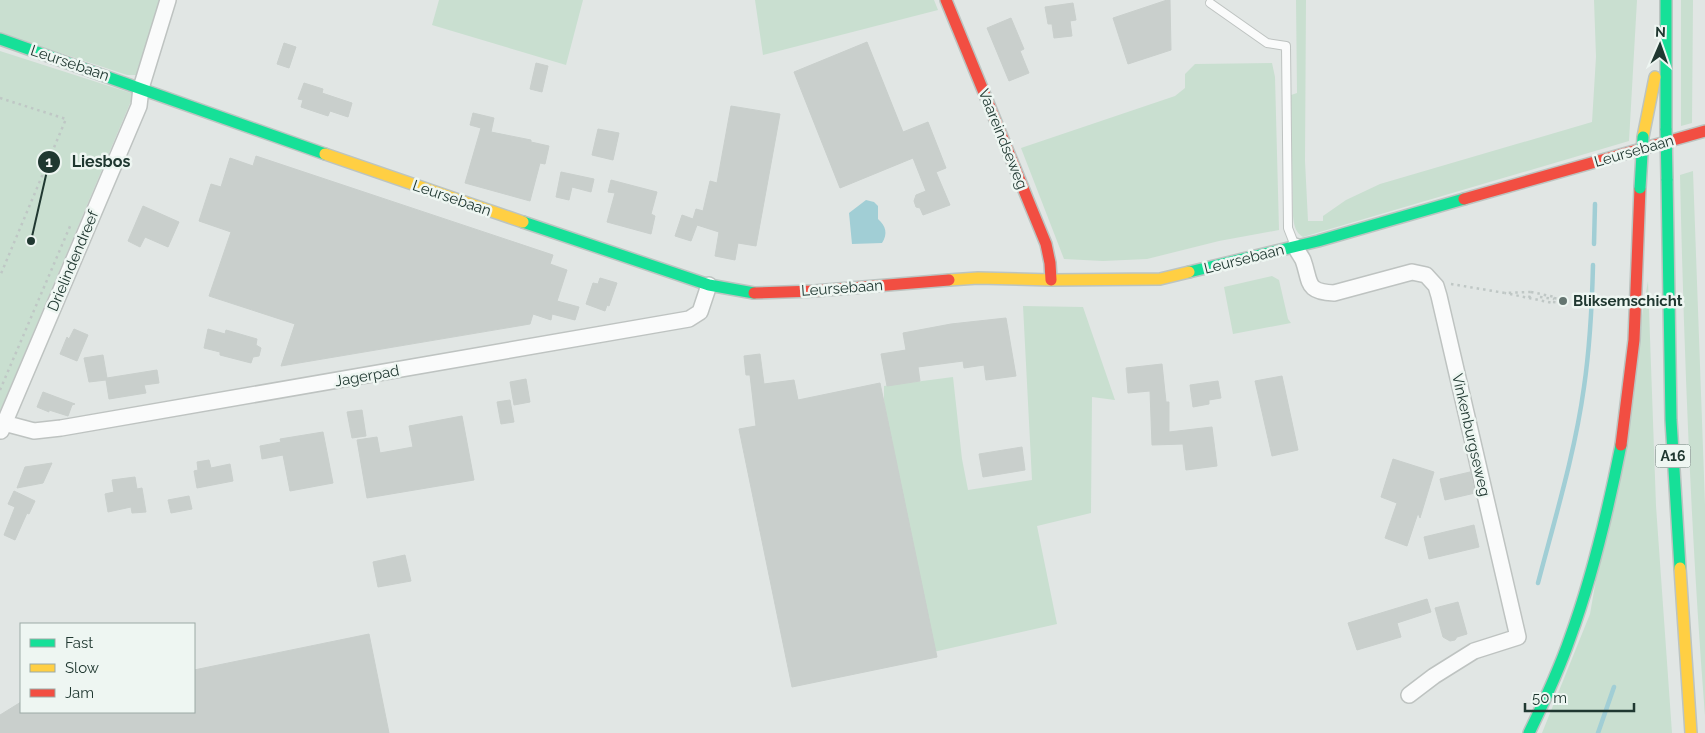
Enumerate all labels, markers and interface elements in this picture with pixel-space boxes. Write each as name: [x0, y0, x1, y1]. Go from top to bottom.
north arrow: [1635, 20, 1685, 70]
text: N: [1655, 24, 1666, 40]
street label: Leursebaan: [28, 41, 112, 85]
street label: Vaareindseweg: [975, 86, 1031, 192]
street label: Leursebaan: [1592, 131, 1676, 171]
callout: Liesbos: [37, 146, 141, 177]
text: Liesbos: [72, 152, 130, 171]
text: 1: [45, 153, 53, 171]
street label: Leursebaan: [410, 176, 494, 220]
street label: Drielindendreef: [44, 207, 103, 314]
street label: Leursebaan: [1202, 240, 1286, 278]
street label: Leursebaan: [800, 276, 884, 300]
place label: Bliksemschicht: [1573, 292, 1683, 310]
marker: Bliksemschicht: [1557, 295, 1569, 307]
street label: Jagerpad: [333, 361, 401, 391]
street label: Vinkenburgseweg: [1448, 372, 1494, 498]
road number: A16: [1656, 444, 1690, 468]
legend: [20, 623, 195, 713]
text: Fast: [65, 634, 93, 652]
text: Slow: [65, 659, 99, 677]
scale bar: [1525, 680, 1634, 712]
text: Jam: [65, 684, 94, 702]
text: 50 m: [1532, 689, 1567, 707]

